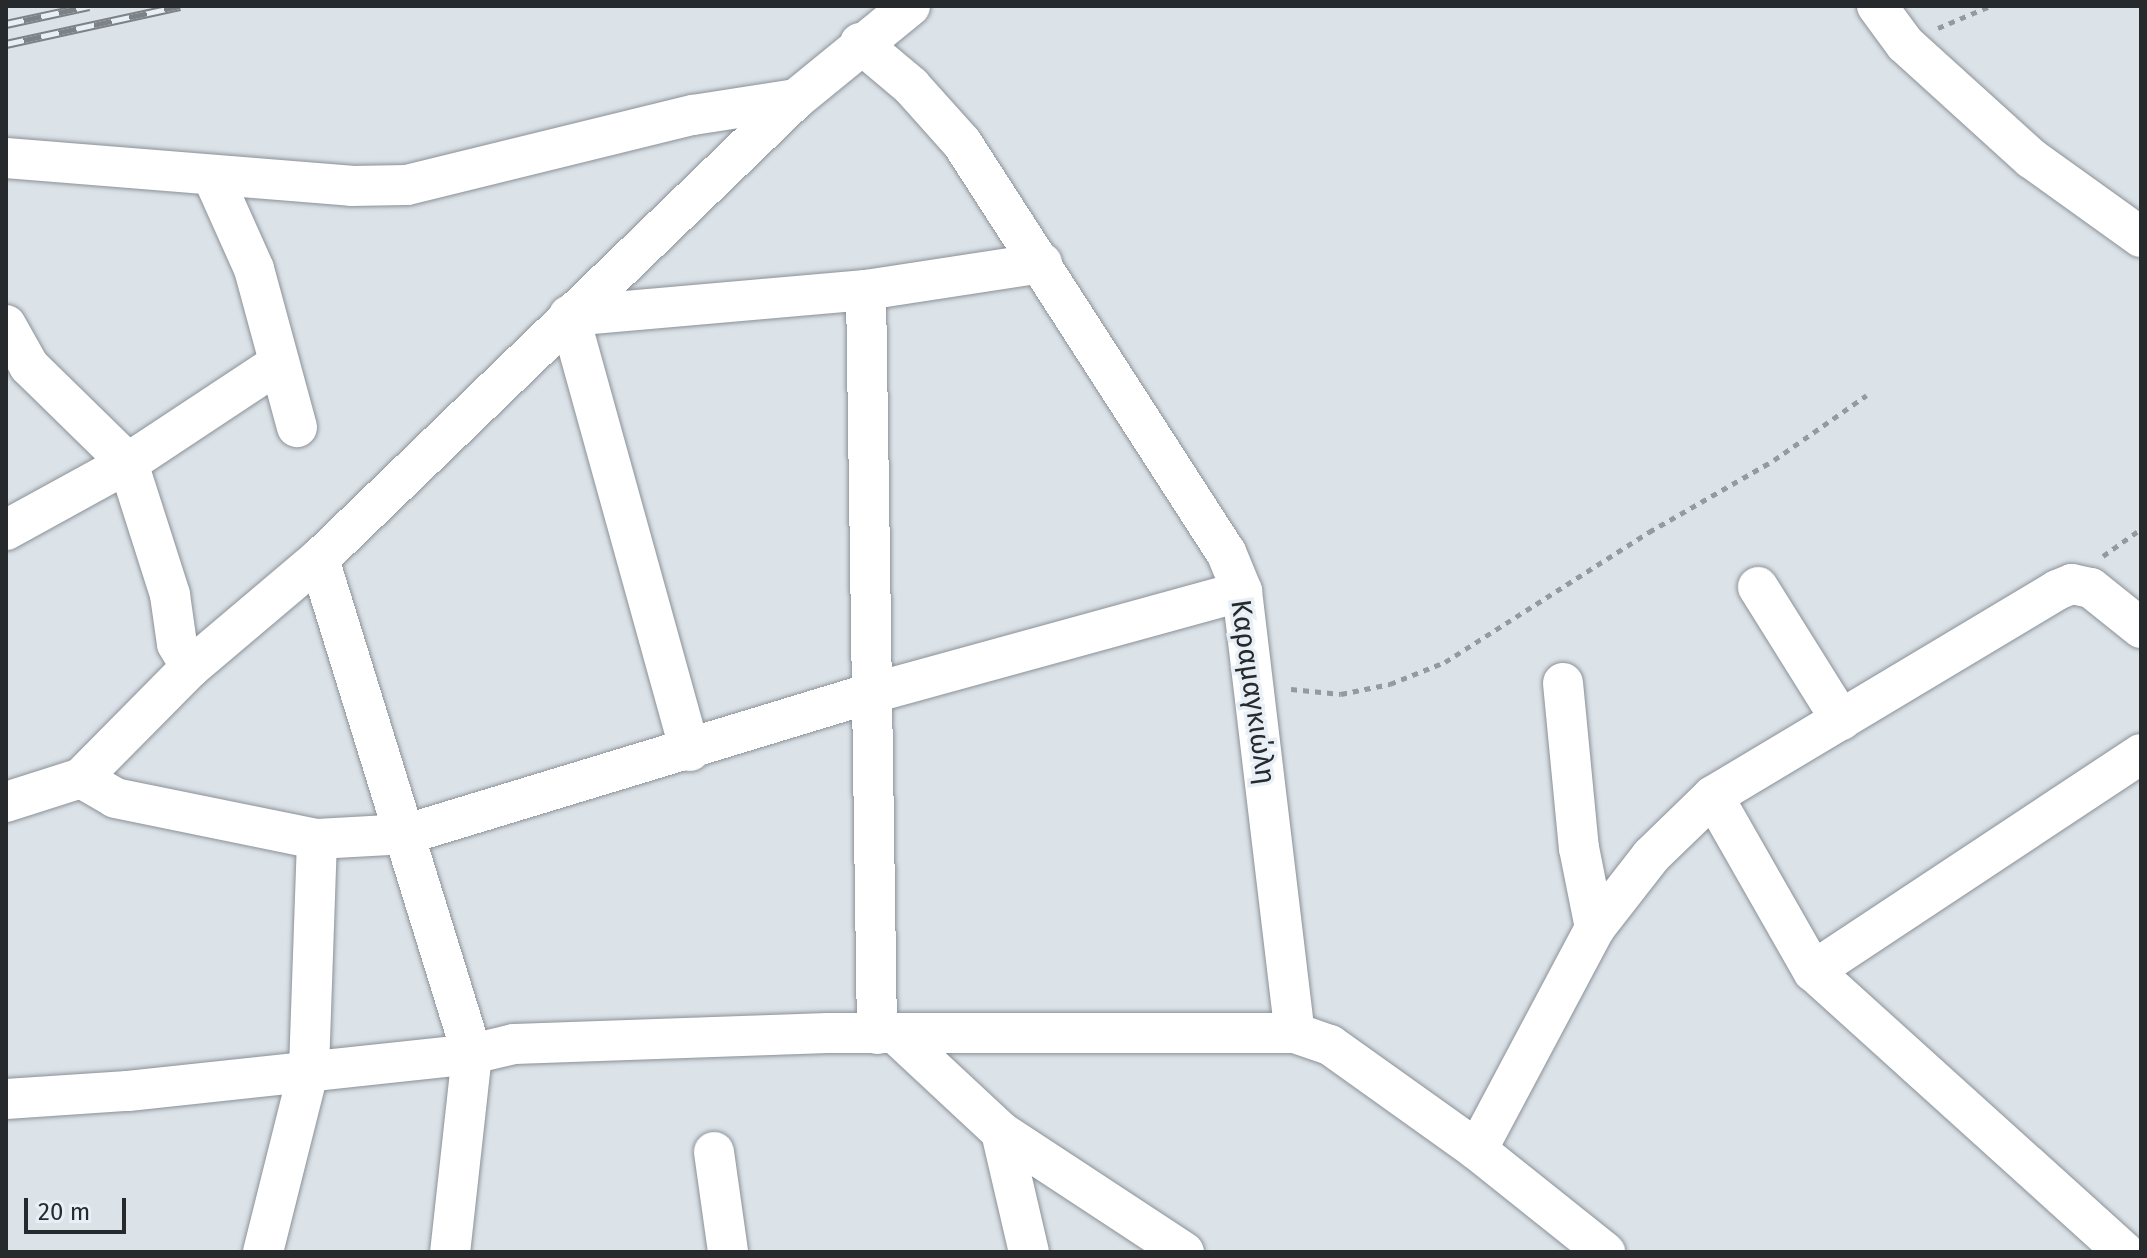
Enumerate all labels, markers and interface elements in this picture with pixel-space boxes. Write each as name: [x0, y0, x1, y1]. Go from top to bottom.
street label: Καραμαγκιώλη: [1223, 597, 1283, 787]
scale bar: [28, 1182, 130, 1232]
text: 20 m: [38, 1198, 90, 1226]

